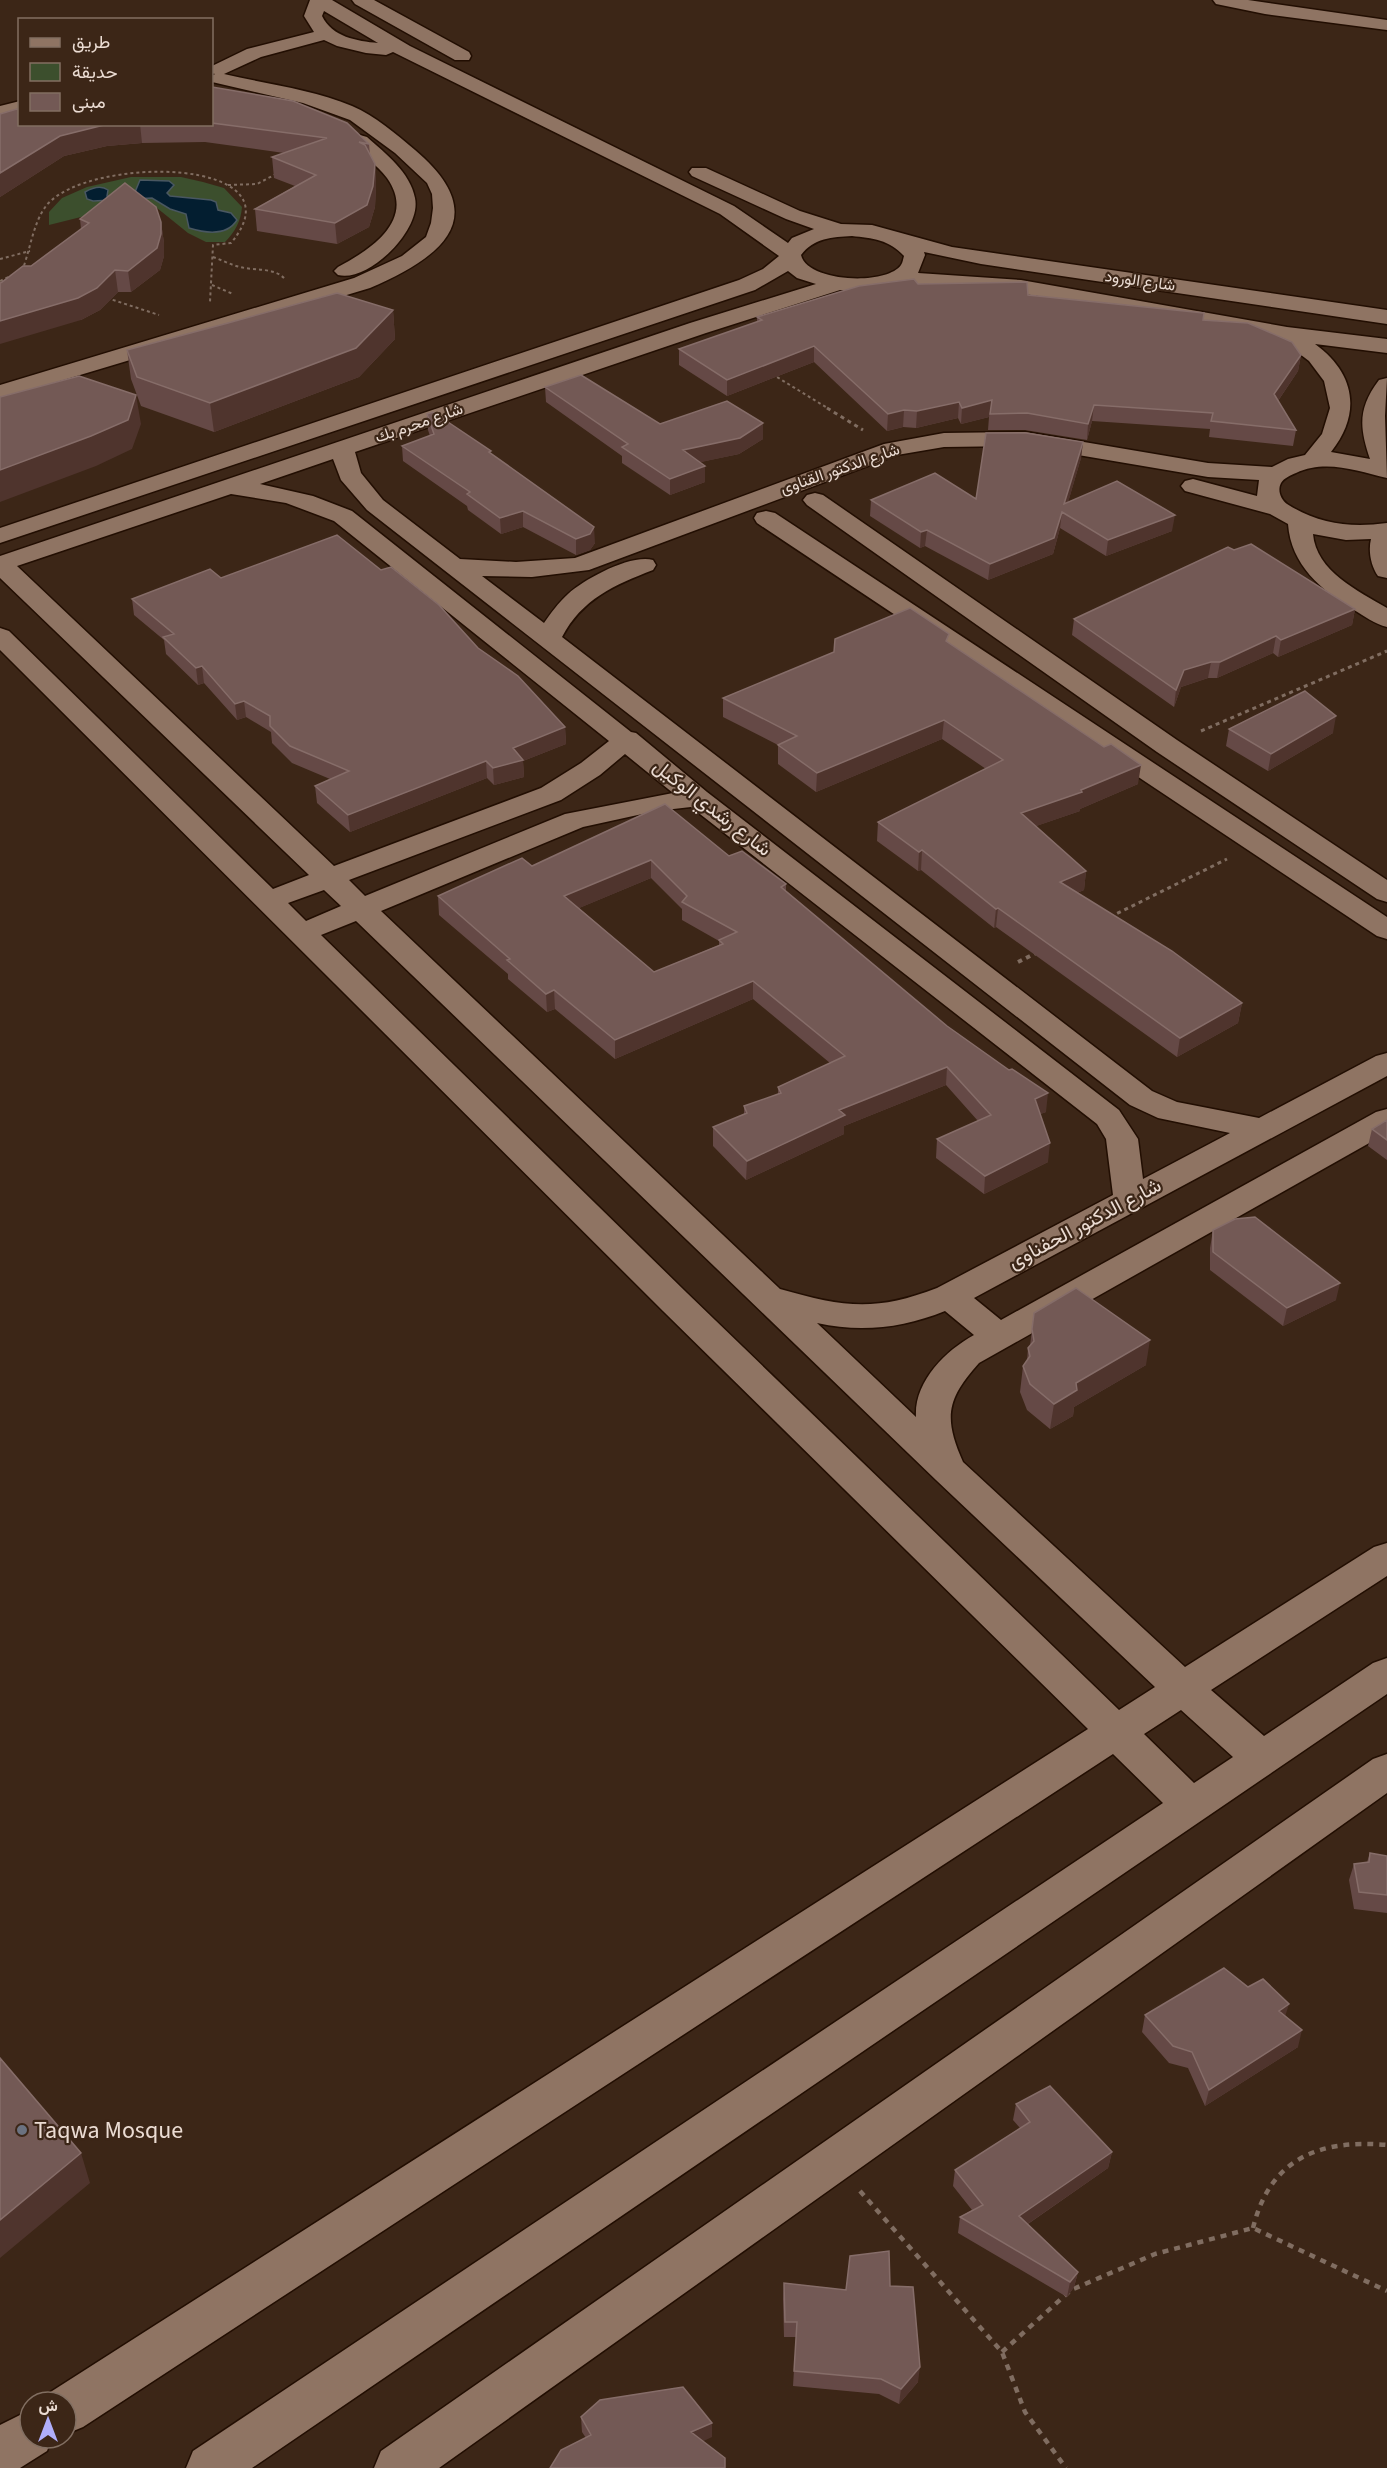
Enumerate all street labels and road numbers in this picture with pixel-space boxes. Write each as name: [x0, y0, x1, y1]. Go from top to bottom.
street label: شارع الورود: [1103, 265, 1177, 297]
street label: شارع محرم بك: [372, 398, 466, 448]
street label: شارع الدكتور القناوى: [777, 438, 903, 500]
street label: شارع رشدي الوكيل: [646, 753, 777, 865]
street label: شارع الدكتور الحفناوى: [1003, 1172, 1167, 1276]

